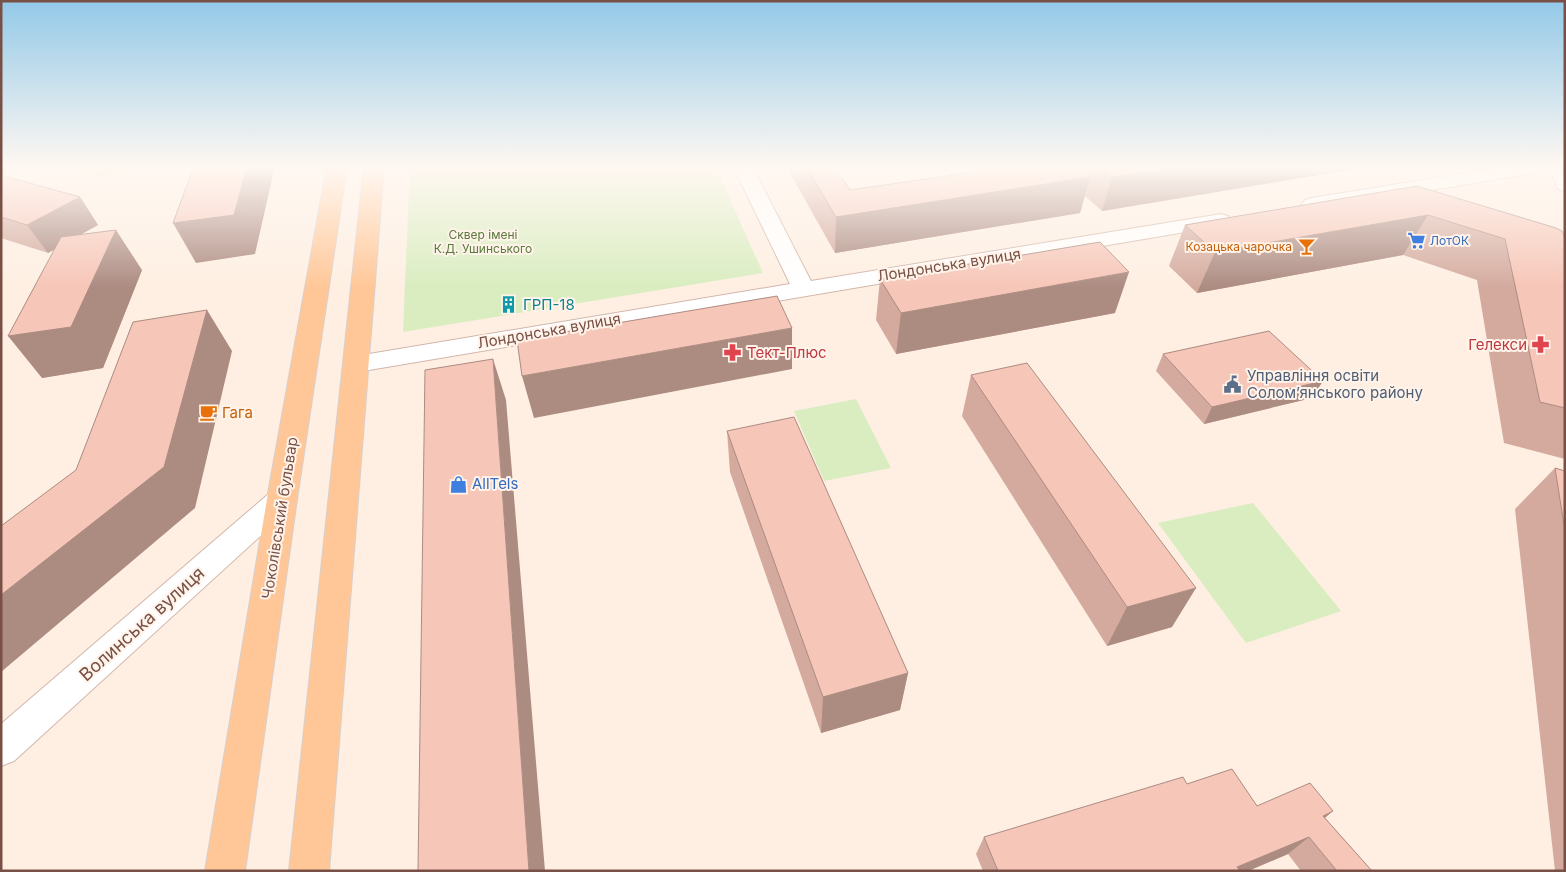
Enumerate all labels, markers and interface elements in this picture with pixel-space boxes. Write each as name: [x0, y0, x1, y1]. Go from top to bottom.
park label: Сквер імені К.Д. Ушинського: [434, 227, 532, 256]
supermarket icon: ЛотОК: [1406, 231, 1426, 251]
place label: ЛотОК: [1430, 233, 1469, 248]
bar icon: Козацька чарочка: [1296, 237, 1316, 257]
place label: Козацька чарочка: [1186, 239, 1292, 254]
street label: Лондонська вулиця: [876, 244, 1022, 285]
building icon: ГРП-18: [499, 295, 519, 315]
place label: ГРП-18: [523, 295, 575, 314]
street label: Лондонська вулиця: [476, 309, 622, 352]
place label: Гелекси: [1468, 335, 1527, 354]
pharmacy icon: Гелекси: [1531, 335, 1551, 355]
pharmacy icon: Тект-Плюс: [723, 343, 743, 363]
place label: Тект-Плюс: [747, 343, 827, 362]
place label: Управління освіти Солом’янського району: [1247, 366, 1423, 402]
public building icon: Управління освіти Солом’янського району: [1223, 375, 1243, 395]
cafe icon: Гага: [198, 403, 218, 423]
place label: Гага: [222, 403, 253, 422]
street label: Чоколівський бульвар: [257, 436, 302, 600]
shop icon: AllTels: [448, 474, 468, 494]
place label: AllTels: [472, 474, 519, 493]
street label: Волинська вулиця: [75, 562, 208, 685]

